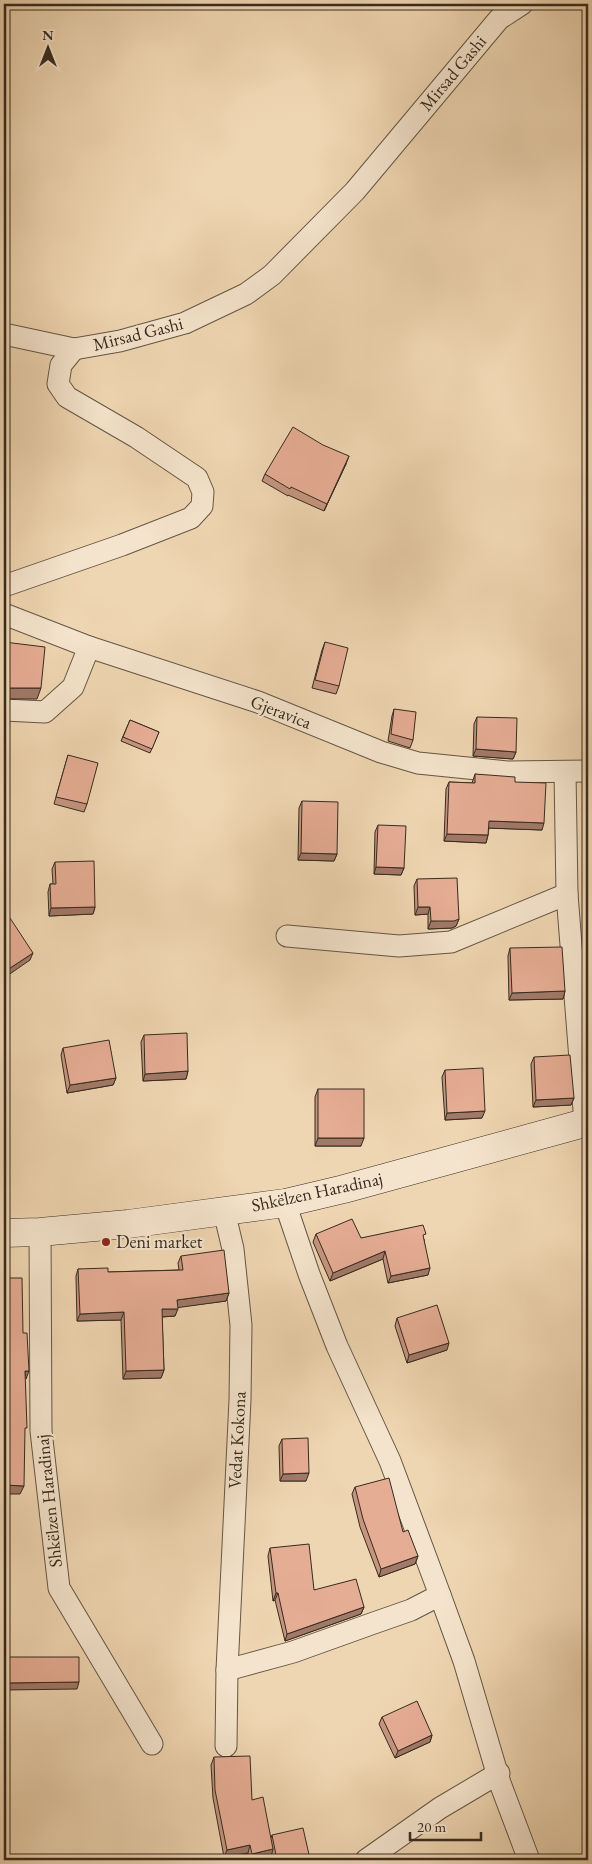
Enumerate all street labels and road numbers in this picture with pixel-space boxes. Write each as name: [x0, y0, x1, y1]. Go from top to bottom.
street label: Mirsad Gashi: [414, 30, 491, 115]
street label: Mirsad Gashi: [90, 311, 186, 356]
street label: Gjeravica: [247, 689, 316, 734]
street label: Shkëlzen Haradinaj: [249, 1166, 385, 1217]
street label: Vedat Kokona: [222, 1390, 251, 1489]
street label: Shkëlzen Haradinaj: [30, 1434, 67, 1569]

